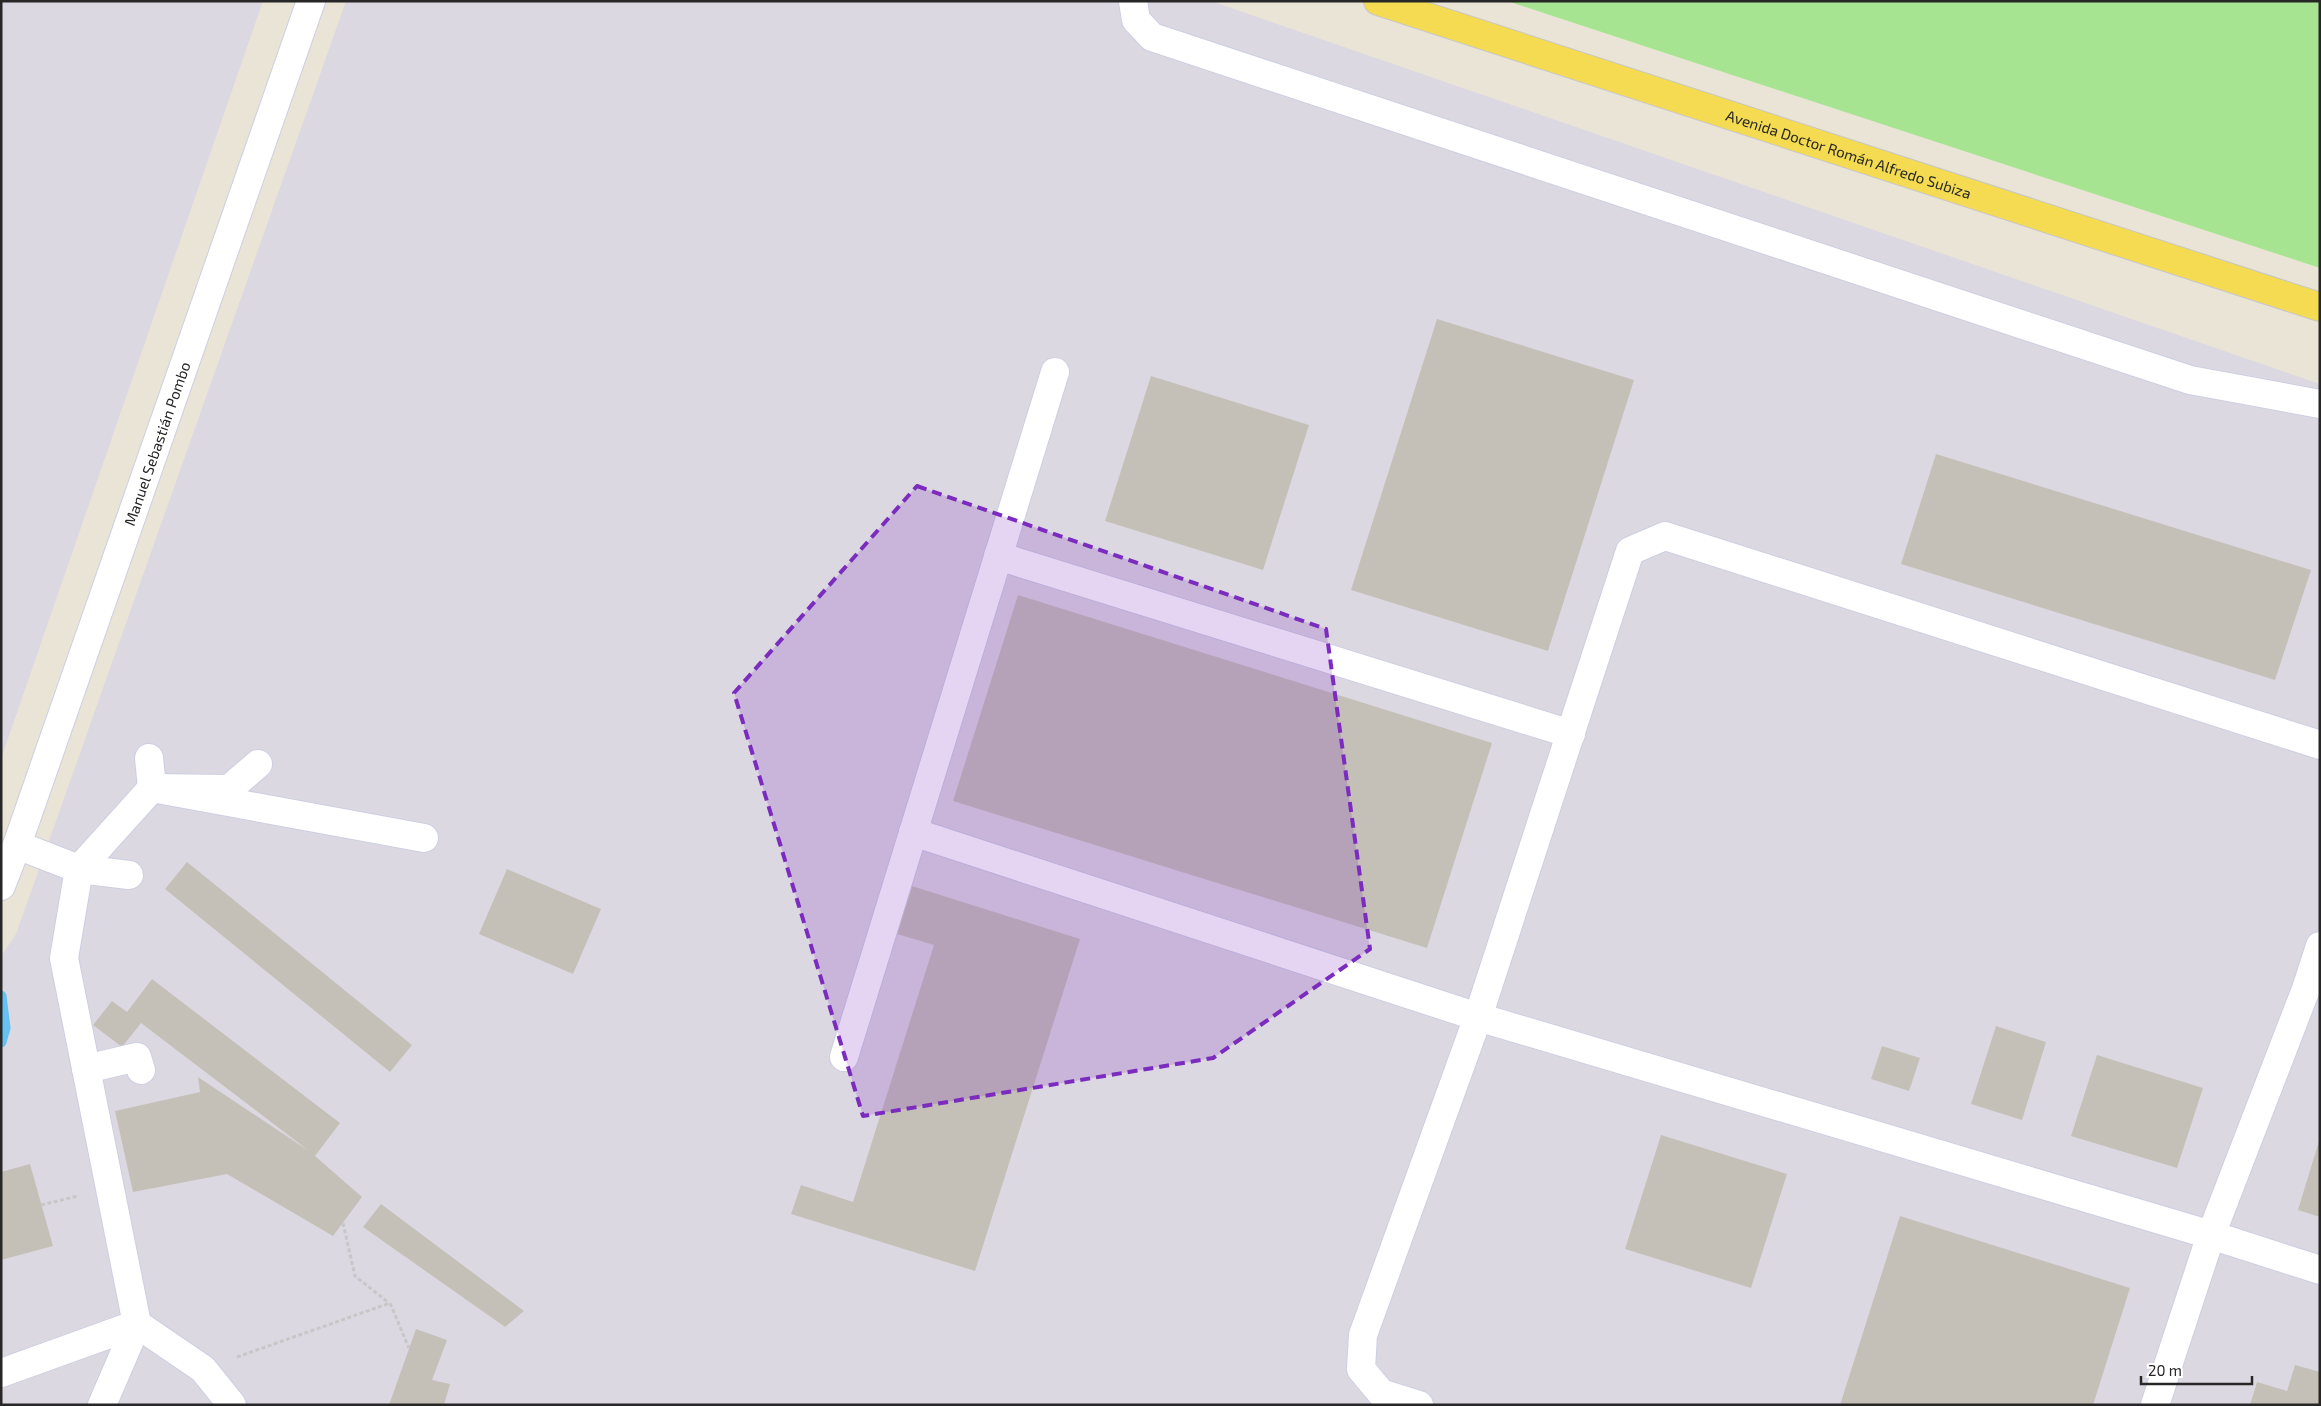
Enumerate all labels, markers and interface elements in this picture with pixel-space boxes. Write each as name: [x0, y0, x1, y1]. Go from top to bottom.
street label: Avenida Doctor Román Alfredo Subiza: [1724, 106, 1974, 202]
street label: Manuel Sebastián Pombo: [120, 359, 194, 528]
scale bar: [2141, 1354, 2252, 1386]
text: 20 m: [2148, 1361, 2182, 1379]

